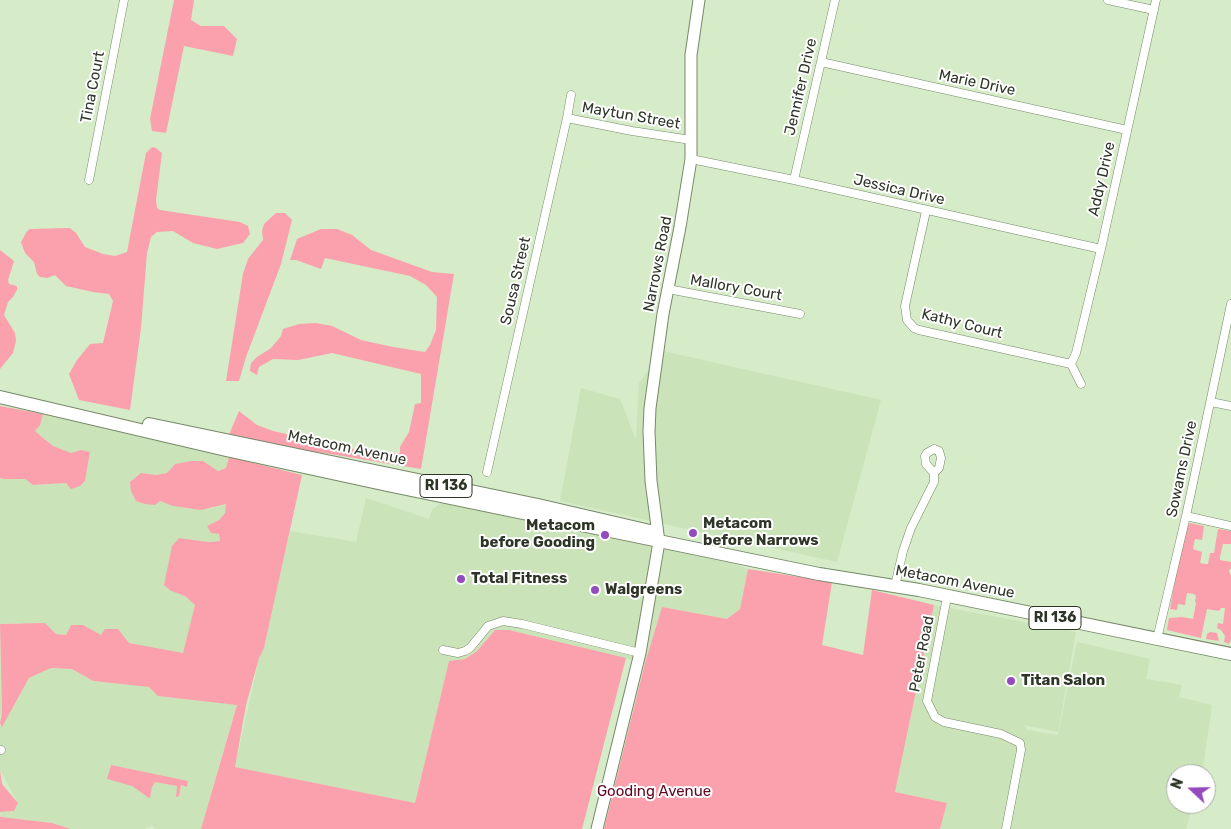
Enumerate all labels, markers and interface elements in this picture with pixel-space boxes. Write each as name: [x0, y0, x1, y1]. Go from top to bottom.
street label: Jennifer Drive: [781, 37, 821, 137]
street label: Tina Court: [77, 50, 109, 124]
street label: Marie Drive: [937, 66, 1017, 100]
street label: Maytun Street: [581, 99, 681, 133]
street label: Addy Drive: [1085, 140, 1119, 218]
street label: Jessica Drive: [852, 171, 946, 209]
street label: Narrows Road: [640, 215, 676, 313]
street label: Sousa Street: [497, 235, 535, 327]
street label: Mallory Court: [689, 271, 783, 305]
street label: Kathy Court: [920, 305, 1004, 343]
street label: Sowams Drive: [1163, 419, 1201, 519]
street label: Metacom Avenue: [286, 427, 408, 469]
road number: RI 136: [420, 474, 472, 498]
place label: Metacom before Narrows: [703, 515, 819, 550]
place label: Metacom before Gooding: [480, 517, 595, 552]
marker: Metacom before Narrows: [687, 527, 699, 539]
marker: Metacom before Gooding: [599, 529, 611, 541]
street label: Metacom Avenue: [894, 562, 1016, 602]
place label: Total Fitness: [471, 570, 567, 588]
marker: Total Fitness: [455, 573, 467, 585]
place label: Walgreens: [605, 581, 682, 599]
marker: Walgreens: [589, 584, 601, 596]
road number: RI 136: [1029, 606, 1081, 630]
street label: Peter Road: [906, 614, 938, 694]
place label: Titan Salon: [1021, 672, 1105, 690]
marker: Titan Salon: [1005, 675, 1017, 687]
north arrow: [1166, 764, 1216, 814]
text: N: [1168, 776, 1187, 792]
park label: Gooding Avenue: [597, 783, 711, 801]

